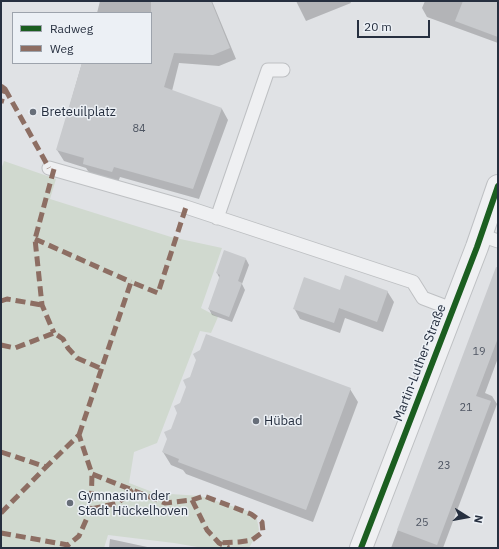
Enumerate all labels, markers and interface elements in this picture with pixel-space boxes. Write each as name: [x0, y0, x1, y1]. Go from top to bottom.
legend: [12, 12, 152, 64]
scale bar: [359, 12, 432, 38]
text: 20 m: [364, 19, 392, 34]
text: Radweg: [50, 21, 93, 36]
text: Weg: [50, 41, 73, 56]
place label: Breteuilplatz: [41, 104, 116, 120]
marker: Breteuilplatz: [28, 107, 38, 117]
house number: 84: [132, 122, 146, 136]
street label: Martin-Luther-Straße: [390, 302, 450, 424]
house number: 19: [472, 345, 486, 359]
house number: 21: [459, 401, 473, 415]
place label: Hübad: [264, 413, 303, 429]
marker: Hübad: [251, 416, 261, 426]
house number: 23: [437, 459, 451, 473]
place label: Gymnasium der Stadt Hückelhoven: [78, 488, 188, 519]
north arrow: [447, 497, 487, 537]
marker: Gymnasium der Stadt Hückelhoven: [65, 498, 75, 508]
text: N: [471, 514, 486, 525]
house number: 25: [415, 516, 429, 530]

